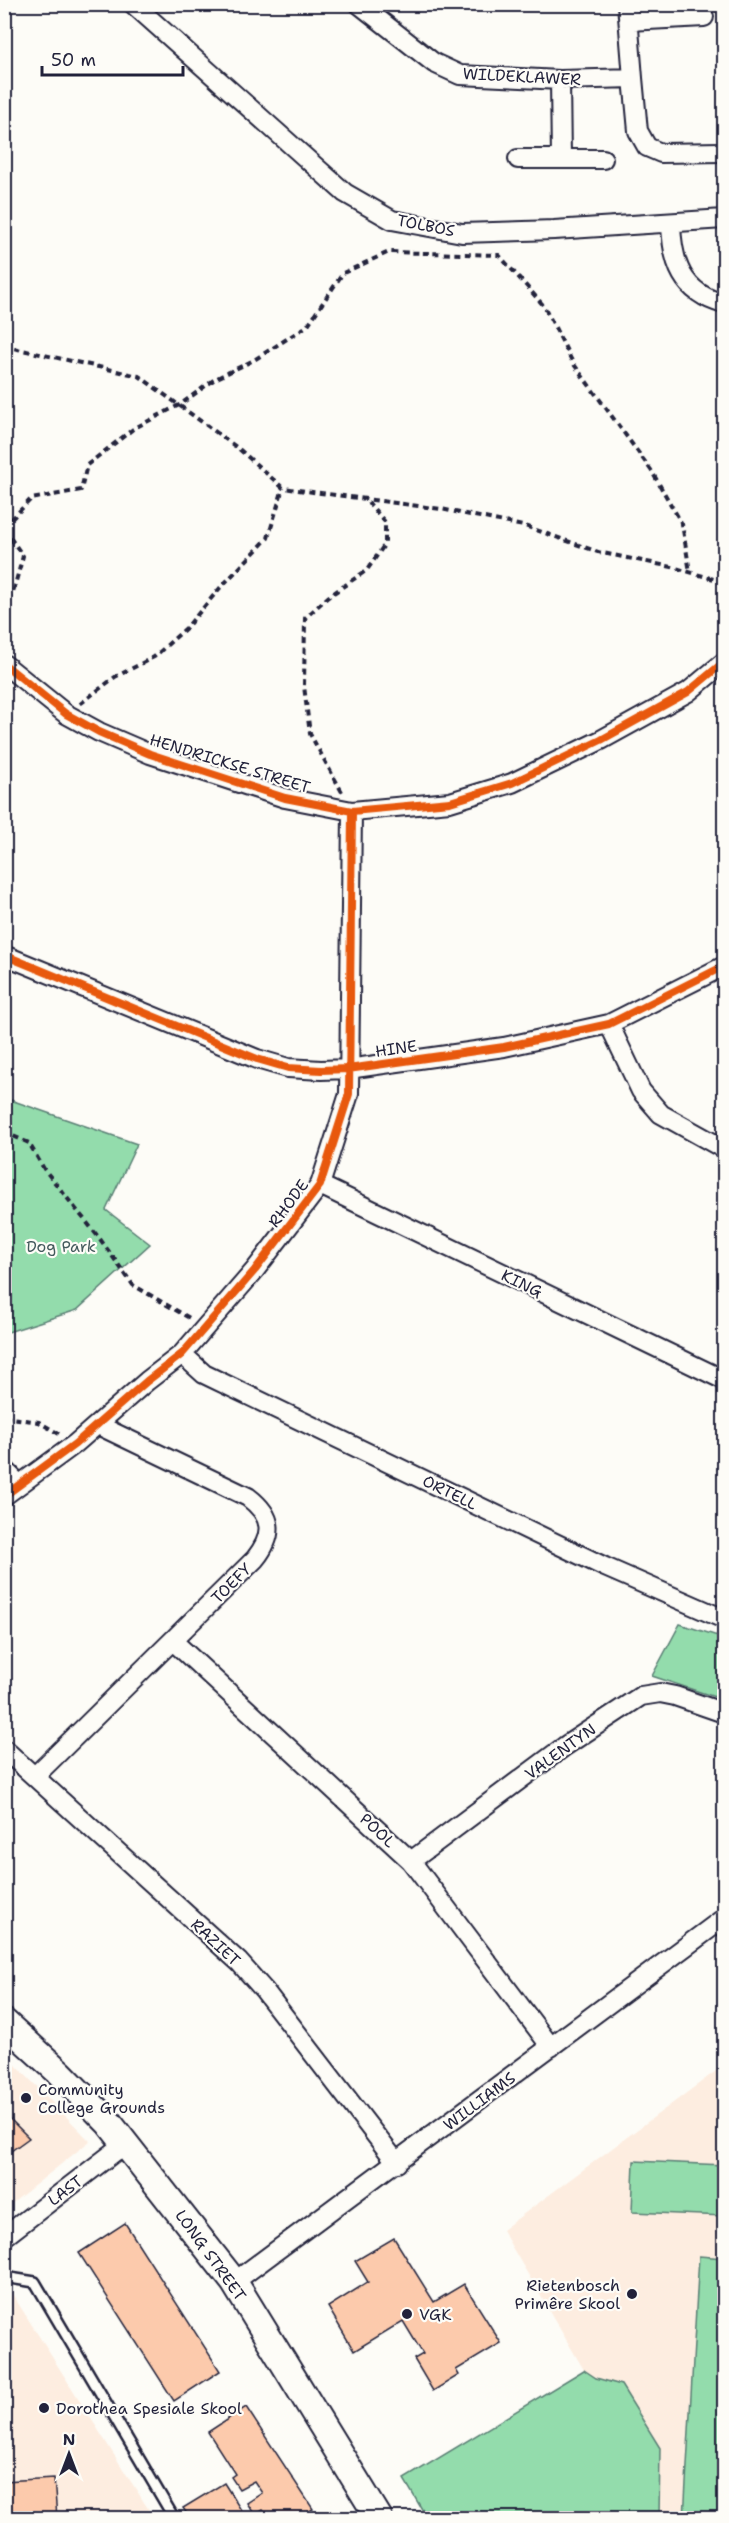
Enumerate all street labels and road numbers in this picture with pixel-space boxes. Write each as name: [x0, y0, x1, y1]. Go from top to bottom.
street label: WILDEKLAWER: [462, 63, 582, 90]
street label: TOLBOS: [395, 210, 457, 241]
street label: HENDRICKSE STREET: [147, 729, 313, 798]
street label: HINE: [374, 1035, 418, 1062]
street label: RHODE: [264, 1175, 313, 1231]
street label: KING: [498, 1265, 546, 1302]
street label: ORTELL: [419, 1470, 481, 1515]
street label: TOEFY: [207, 1558, 256, 1608]
street label: VALENTYN: [521, 1719, 600, 1784]
street label: POOL: [355, 1809, 400, 1852]
street label: RAZIET: [186, 1914, 245, 1971]
street label: WILLIAMS: [439, 2067, 520, 2135]
street label: LAST: [44, 2170, 87, 2210]
street label: LONG STREET: [170, 2205, 251, 2305]

